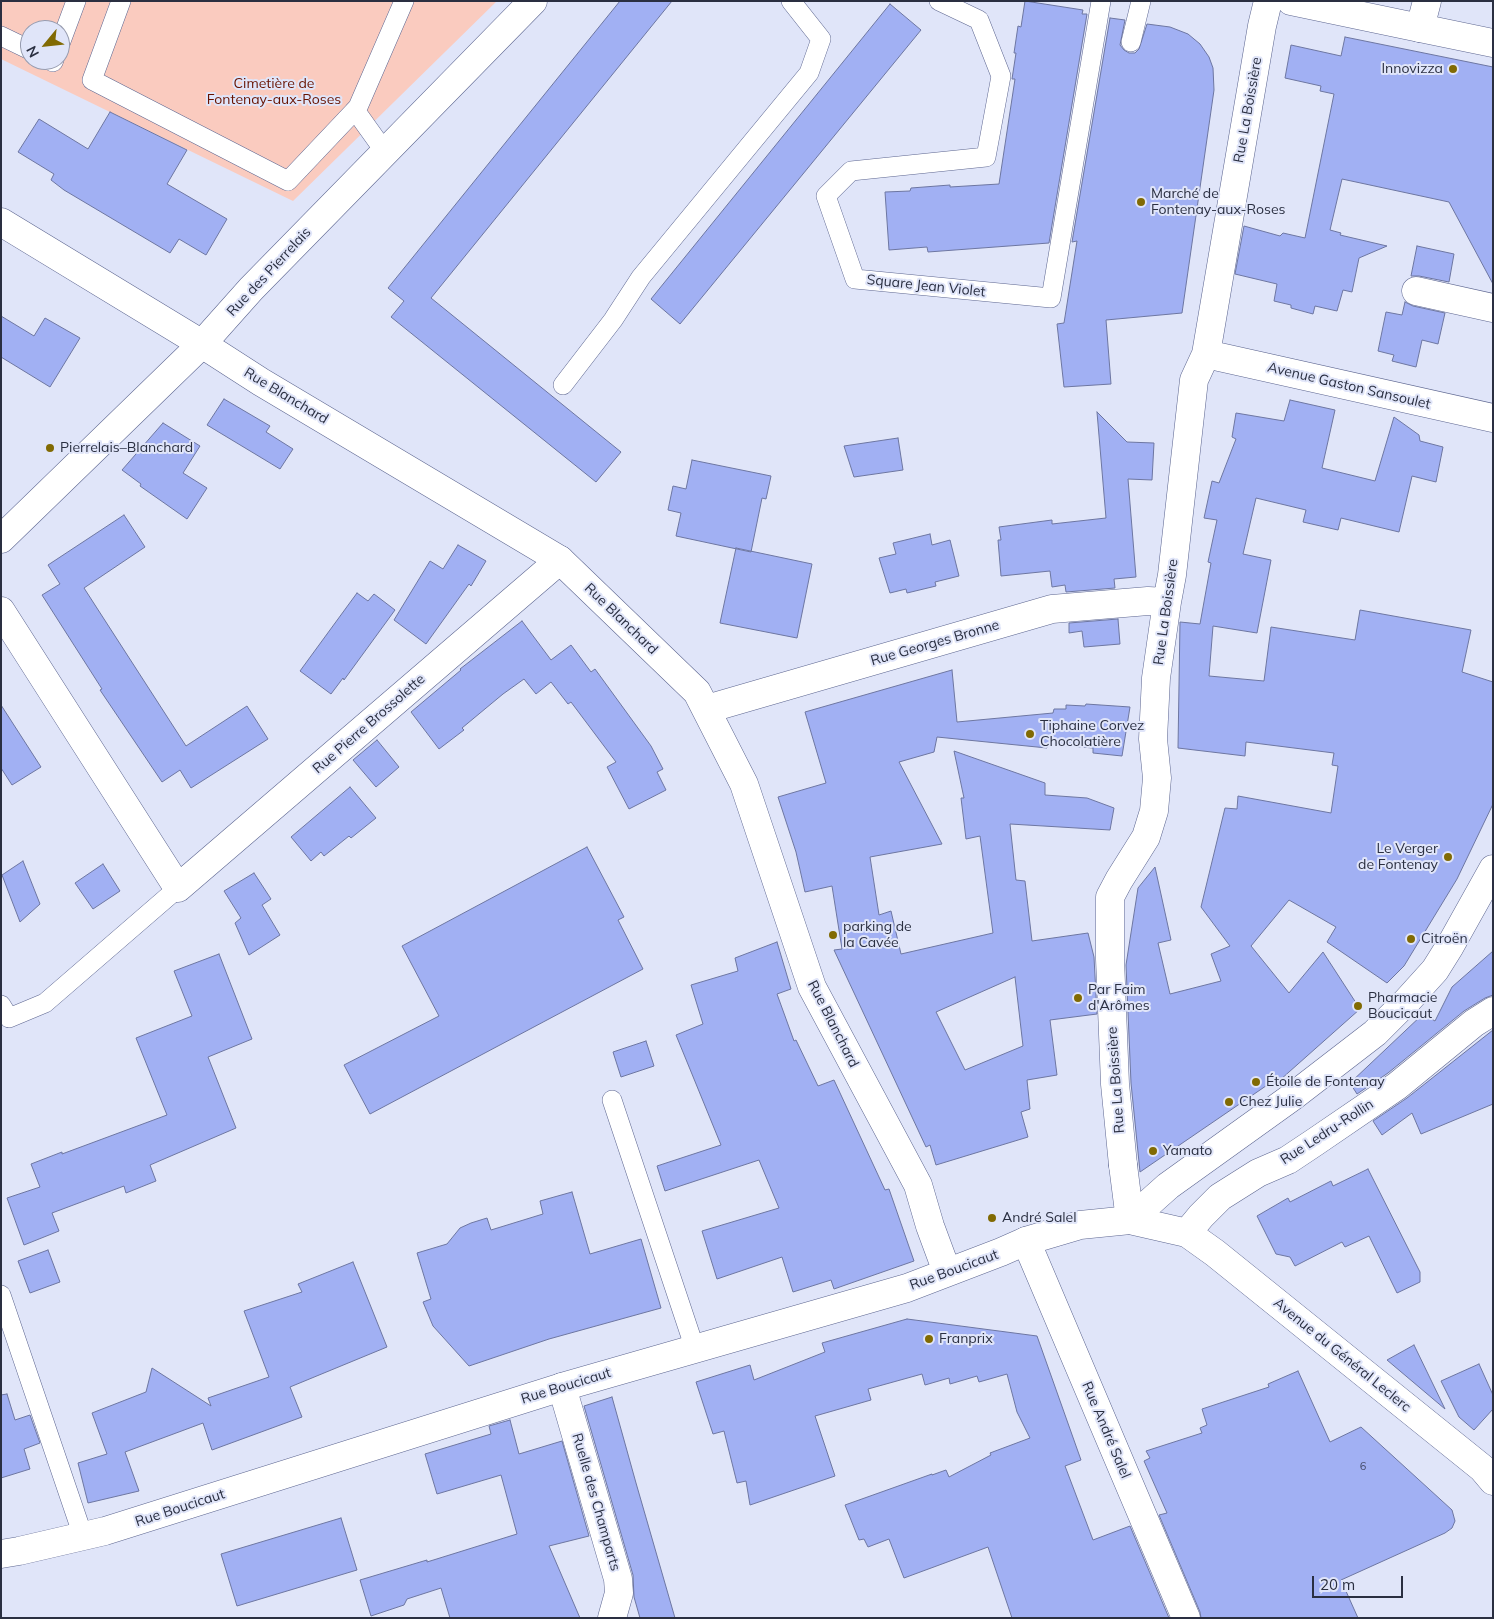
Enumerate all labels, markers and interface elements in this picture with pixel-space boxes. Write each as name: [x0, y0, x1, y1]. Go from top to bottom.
north arrow: [20, 20, 70, 70]
text: N: [22, 43, 43, 60]
street label: Rue La Boissière: [1230, 56, 1266, 164]
place label: Innovizza: [1381, 61, 1443, 77]
marker: Innovizza: [1447, 63, 1459, 75]
park label: Cimetière de Fontenay-aux-Roses: [207, 76, 341, 108]
place label: Marché de Fontenay-aux-Roses: [1151, 186, 1286, 218]
marker: Marché de Fontenay-aux-Roses: [1135, 196, 1147, 208]
street label: Rue des Pierrelais: [224, 224, 314, 320]
street label: Square Jean Violet: [866, 271, 986, 301]
street label: Avenue Gaston Sansoulet: [1266, 359, 1432, 413]
street label: Rue Blanchard: [241, 364, 331, 428]
place label: Pierrelais–Blanchard: [60, 440, 193, 456]
marker: Pierrelais–Blanchard: [44, 442, 56, 454]
street label: Rue La Boissière: [1150, 558, 1182, 666]
street label: Rue Blanchard: [581, 580, 661, 658]
street label: Rue Georges Bronne: [869, 617, 1001, 669]
street label: Rue Pierre Brossolette: [310, 671, 428, 777]
place label: Tiphaine Corvez Chocolatière: [1040, 718, 1144, 750]
marker: Tiphaine Corvez Chocolatière: [1024, 728, 1036, 740]
place label: Le Verger de Fontenay: [1358, 841, 1438, 874]
marker: Le Verger de Fontenay: [1442, 851, 1454, 863]
place label: parking de la Cavée: [843, 919, 912, 952]
marker: parking de la Cavée: [827, 929, 839, 941]
place label: Citroën: [1421, 931, 1468, 947]
marker: Citroën: [1405, 933, 1417, 945]
street label: Rue Blanchard: [804, 978, 862, 1070]
place label: Par Faim d'Arômes: [1088, 982, 1150, 1014]
place label: Pharmacie Boucicaut: [1368, 990, 1437, 1022]
marker: Par Faim d'Arômes: [1072, 992, 1084, 1004]
marker: Pharmacie Boucicaut: [1352, 1000, 1364, 1012]
street label: Rue La Boissière: [1104, 1026, 1128, 1134]
place label: Étoile de Fontenay: [1266, 1074, 1385, 1090]
marker: Étoile de Fontenay: [1250, 1076, 1262, 1088]
place label: Chez Julie: [1239, 1094, 1302, 1110]
marker: Chez Julie: [1223, 1096, 1235, 1108]
street label: Rue Ledru-Rollin: [1277, 1096, 1377, 1168]
place label: Yamato: [1163, 1143, 1212, 1159]
marker: Yamato: [1147, 1145, 1159, 1157]
place label: André Salel: [1002, 1210, 1077, 1226]
marker: André Salel: [986, 1212, 998, 1224]
street label: Rue Boucicaut: [907, 1246, 1001, 1294]
street label: Avenue du Général Leclerc: [1270, 1294, 1414, 1416]
place label: Franprix: [939, 1331, 993, 1347]
marker: Franprix: [923, 1333, 935, 1345]
street label: Rue Boucicaut: [519, 1364, 613, 1408]
street label: Rue André Salel: [1078, 1379, 1134, 1481]
street label: Ruelle des Champarts: [568, 1431, 624, 1573]
house number: 6: [1360, 1460, 1366, 1474]
street label: Rue Boucicaut: [133, 1486, 227, 1530]
scale bar: [1314, 1566, 1405, 1598]
text: 20 m: [1320, 1575, 1355, 1594]

